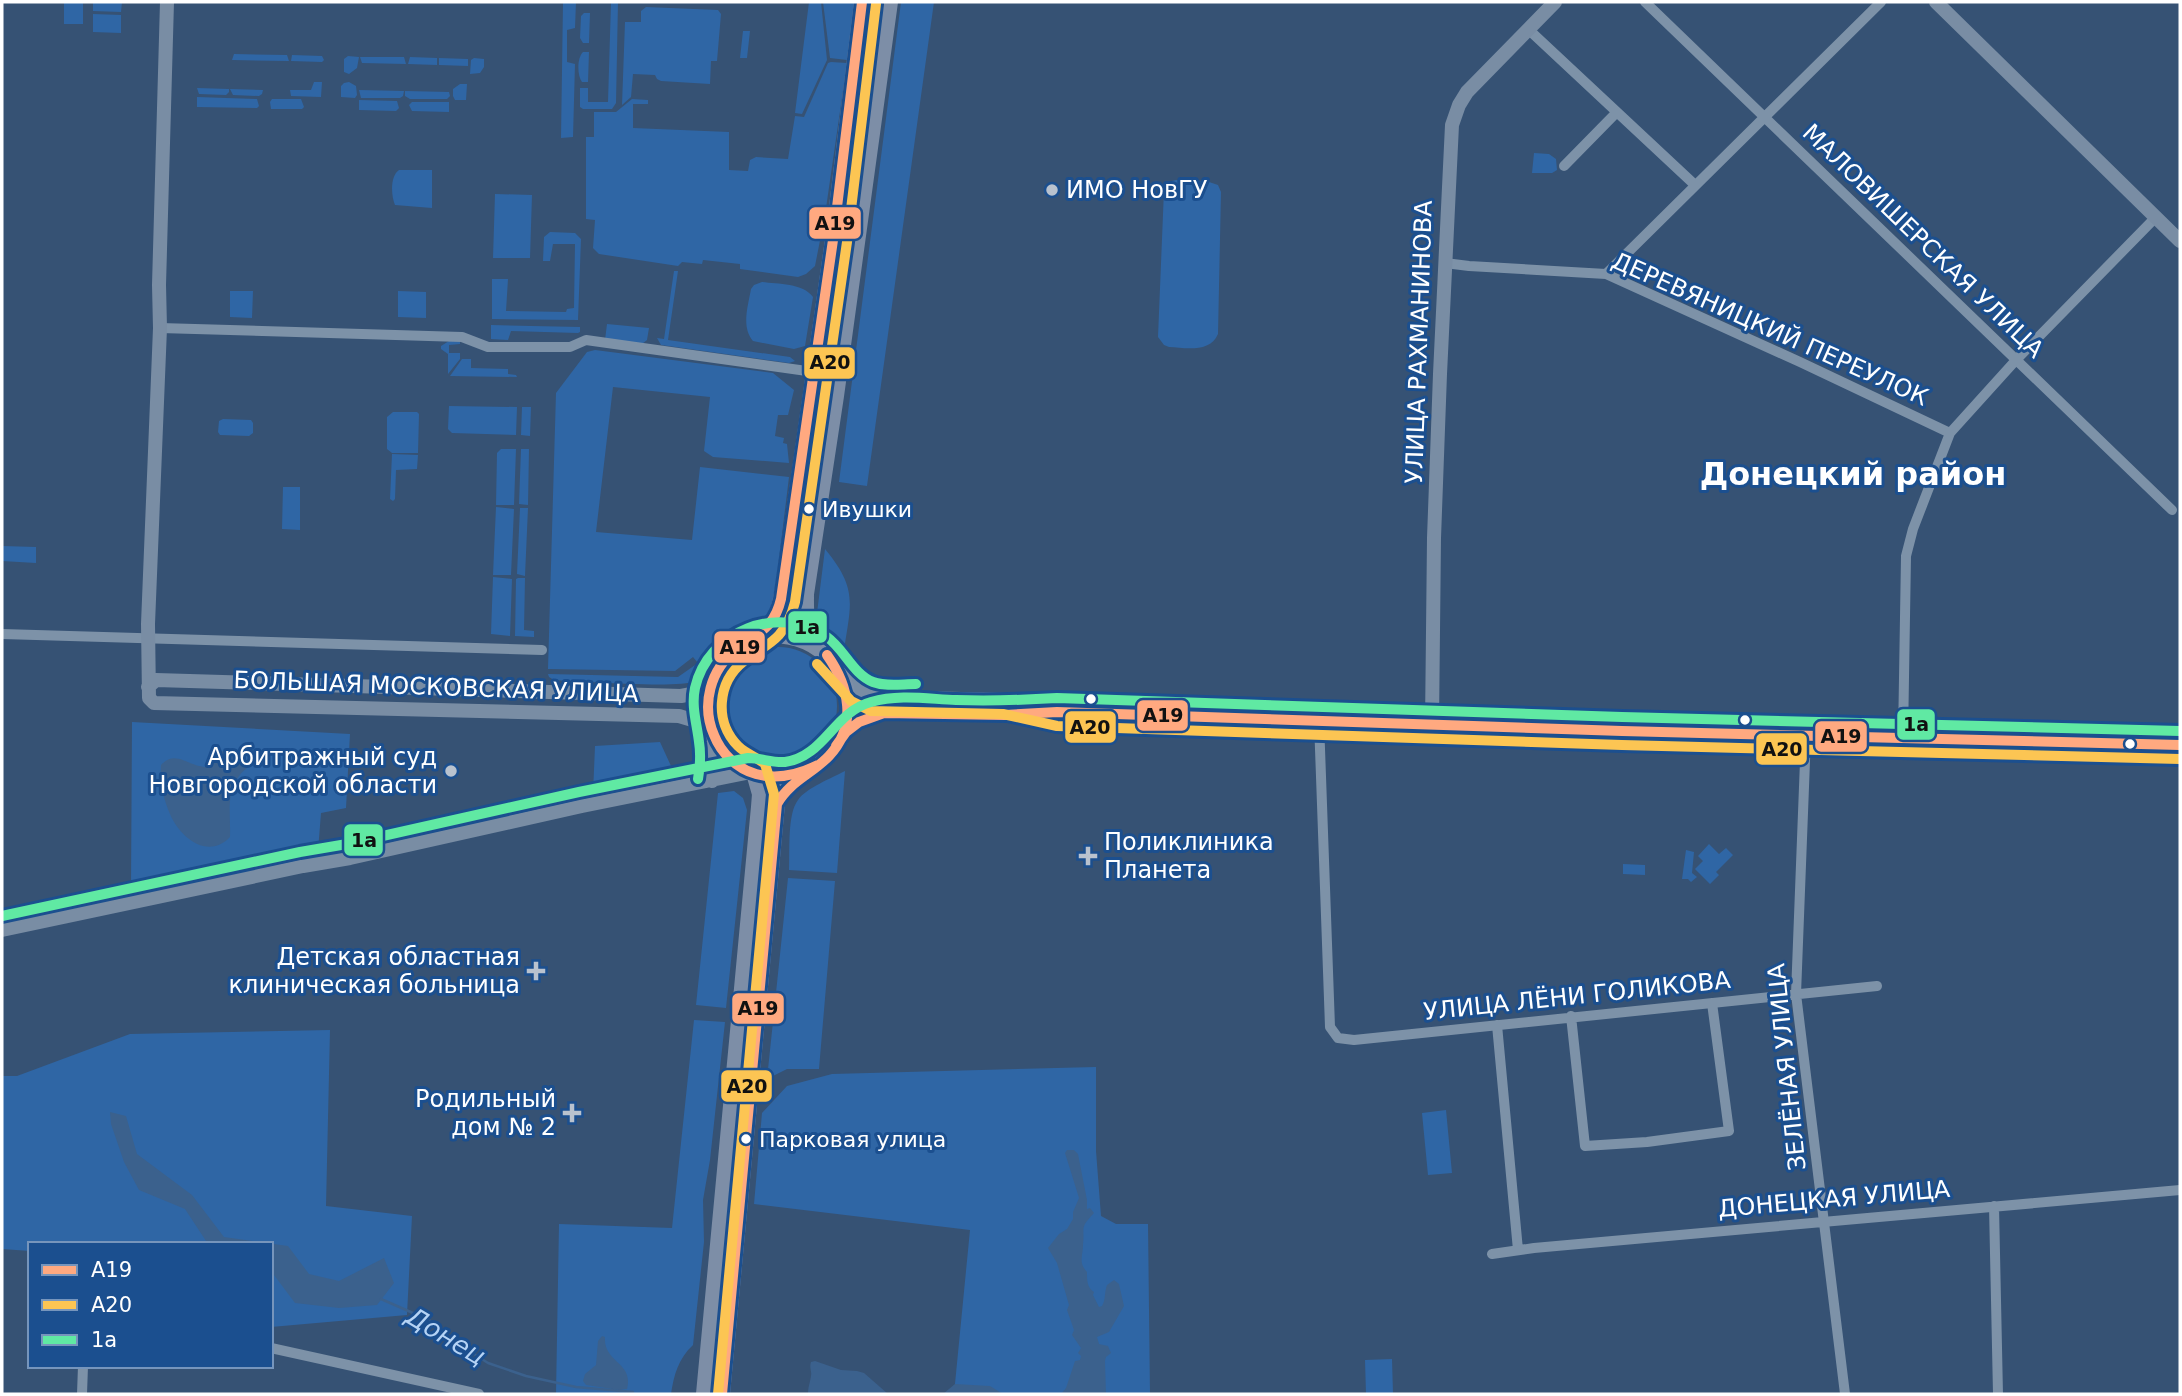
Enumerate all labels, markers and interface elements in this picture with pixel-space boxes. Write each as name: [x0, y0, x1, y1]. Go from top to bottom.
street label: МАЛОВИШЕРСКАЯ УЛИЦА: [1797, 118, 2050, 364]
place label: ИМО НовГУ: [1066, 176, 1208, 204]
marker: ИМО НовГУ: [1044, 182, 1060, 198]
street label: УЛИЦА РАХМАНИНОВА: [1400, 199, 1438, 484]
line badge: A19: [808, 206, 862, 240]
text: A19: [814, 212, 856, 234]
street label: ДЕРЕВЯНИЦКИЙ ПЕРЕУЛОК: [1607, 245, 1933, 412]
line badge: А20: [803, 346, 856, 380]
text: А20: [809, 351, 851, 373]
district label: Донецкий район: [1700, 455, 2006, 493]
place label: Ивушки: [822, 497, 912, 522]
marker: Ивушки: [802, 502, 816, 516]
line badge: 1a: [787, 610, 828, 644]
text: 1a: [794, 616, 820, 638]
line badge: A19: [713, 630, 766, 664]
text: A19: [719, 636, 761, 658]
street label: БОЛЬШАЯ МОСКОВСКАЯ УЛИЦА: [233, 666, 640, 708]
unlabelled marker: [1084, 692, 1098, 706]
line badge: A19: [1136, 699, 1189, 732]
text: A19: [1142, 704, 1184, 726]
line badge: 1a: [1896, 708, 1936, 741]
line badge: А20: [1064, 710, 1117, 744]
unlabelled marker: [1738, 713, 1752, 727]
text: 1a: [1903, 713, 1929, 735]
text: А20: [1069, 716, 1111, 738]
line badge: A19: [1814, 720, 1868, 753]
text: A19: [1820, 725, 1862, 747]
line badge: А20: [1755, 732, 1808, 766]
unlabelled marker: [2123, 737, 2137, 751]
text: А20: [1761, 738, 1803, 760]
place label: Арбитражный суд Новгородской области: [148, 743, 437, 799]
marker: Арбитражный суд Новгородской области: [443, 763, 459, 779]
line badge: 1a: [343, 823, 384, 857]
place label: Поликлиника Планета: [1104, 828, 1274, 884]
text: 1a: [351, 829, 377, 851]
marker: Поликлиника Планета: [1078, 846, 1098, 866]
place label: Детская областная клиническая больница: [229, 943, 520, 999]
marker: Детская областная клиническая больница: [526, 961, 546, 981]
street label: ЗЕЛЁНАЯ УЛИЦА: [1761, 961, 1812, 1172]
street label: УЛИЦА ЛЁНИ ГОЛИКОВА: [1422, 965, 1732, 1026]
line badge: A19: [731, 992, 785, 1025]
text: A19: [737, 997, 779, 1019]
line badge: А20: [720, 1069, 773, 1103]
text: А20: [726, 1075, 768, 1097]
place label: Родильный дом № 2: [415, 1085, 556, 1141]
marker: Родильный дом № 2: [562, 1103, 582, 1123]
place label: Парковая улица: [759, 1127, 946, 1152]
marker: Парковая улица: [739, 1132, 753, 1146]
street label: ДОНЕЦКАЯ УЛИЦА: [1717, 1175, 1952, 1223]
legend: [28, 1242, 273, 1368]
text: A19: [91, 1258, 132, 1282]
text: А20: [91, 1293, 132, 1317]
water label: Донец: [400, 1300, 491, 1371]
text: 1a: [91, 1328, 117, 1352]

